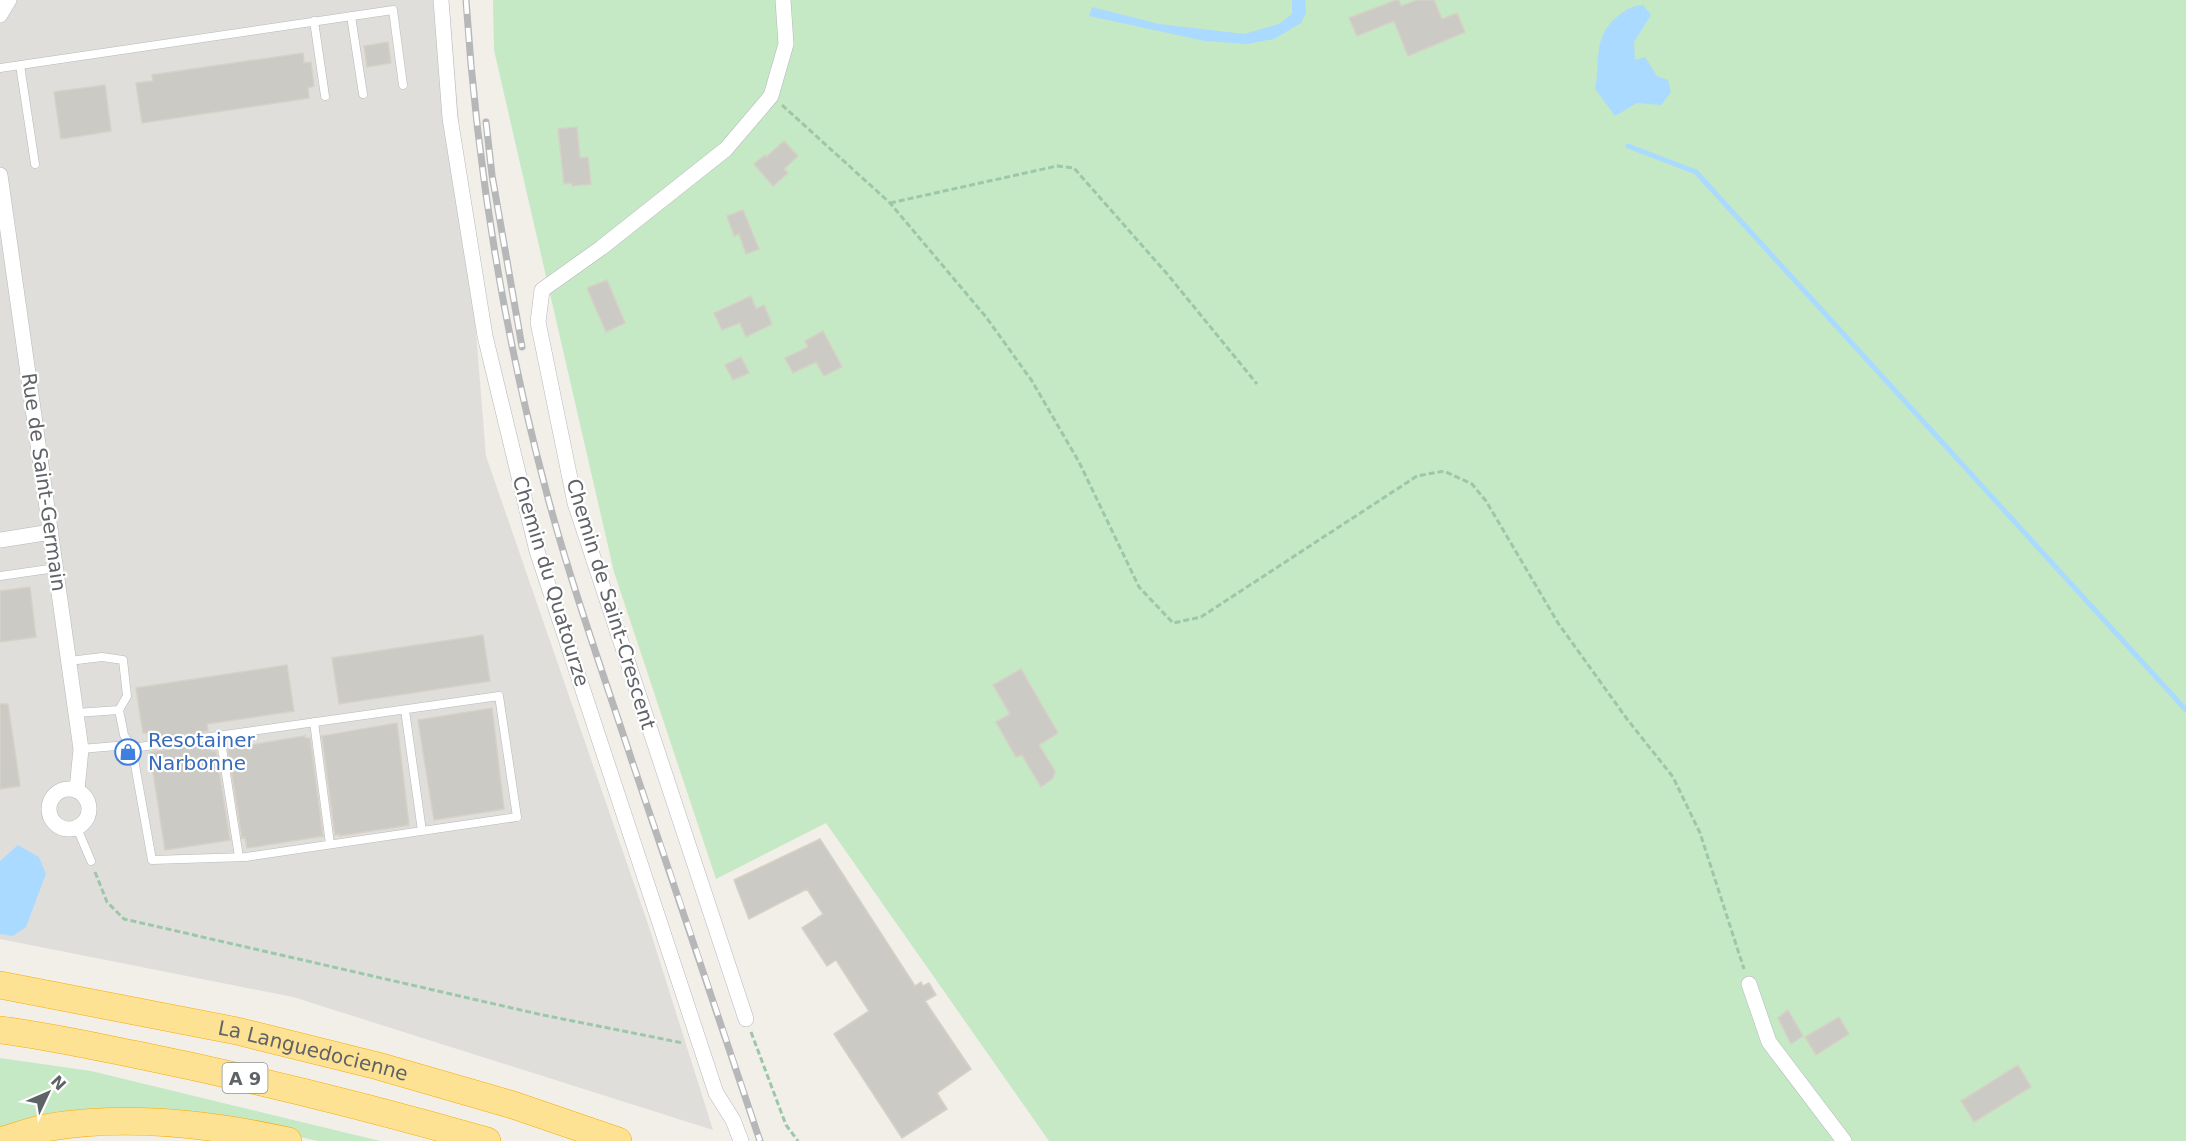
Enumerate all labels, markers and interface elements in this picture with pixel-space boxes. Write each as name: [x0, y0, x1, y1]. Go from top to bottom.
street label: Rue de Saint-Germain: [17, 371, 71, 593]
street label: Chemin du Quatourze: [507, 473, 595, 689]
street label: Chemin de Saint-Crescent: [561, 476, 661, 732]
place label: Resotainer Narbonne: [148, 728, 256, 775]
shop icon: Resotainer Narbonne: [113, 737, 143, 767]
street label: La Languedocienne: [216, 1016, 411, 1086]
north arrow: [18, 1063, 78, 1123]
road number: A 9: [222, 1063, 268, 1093]
text: N: [47, 1072, 70, 1094]

